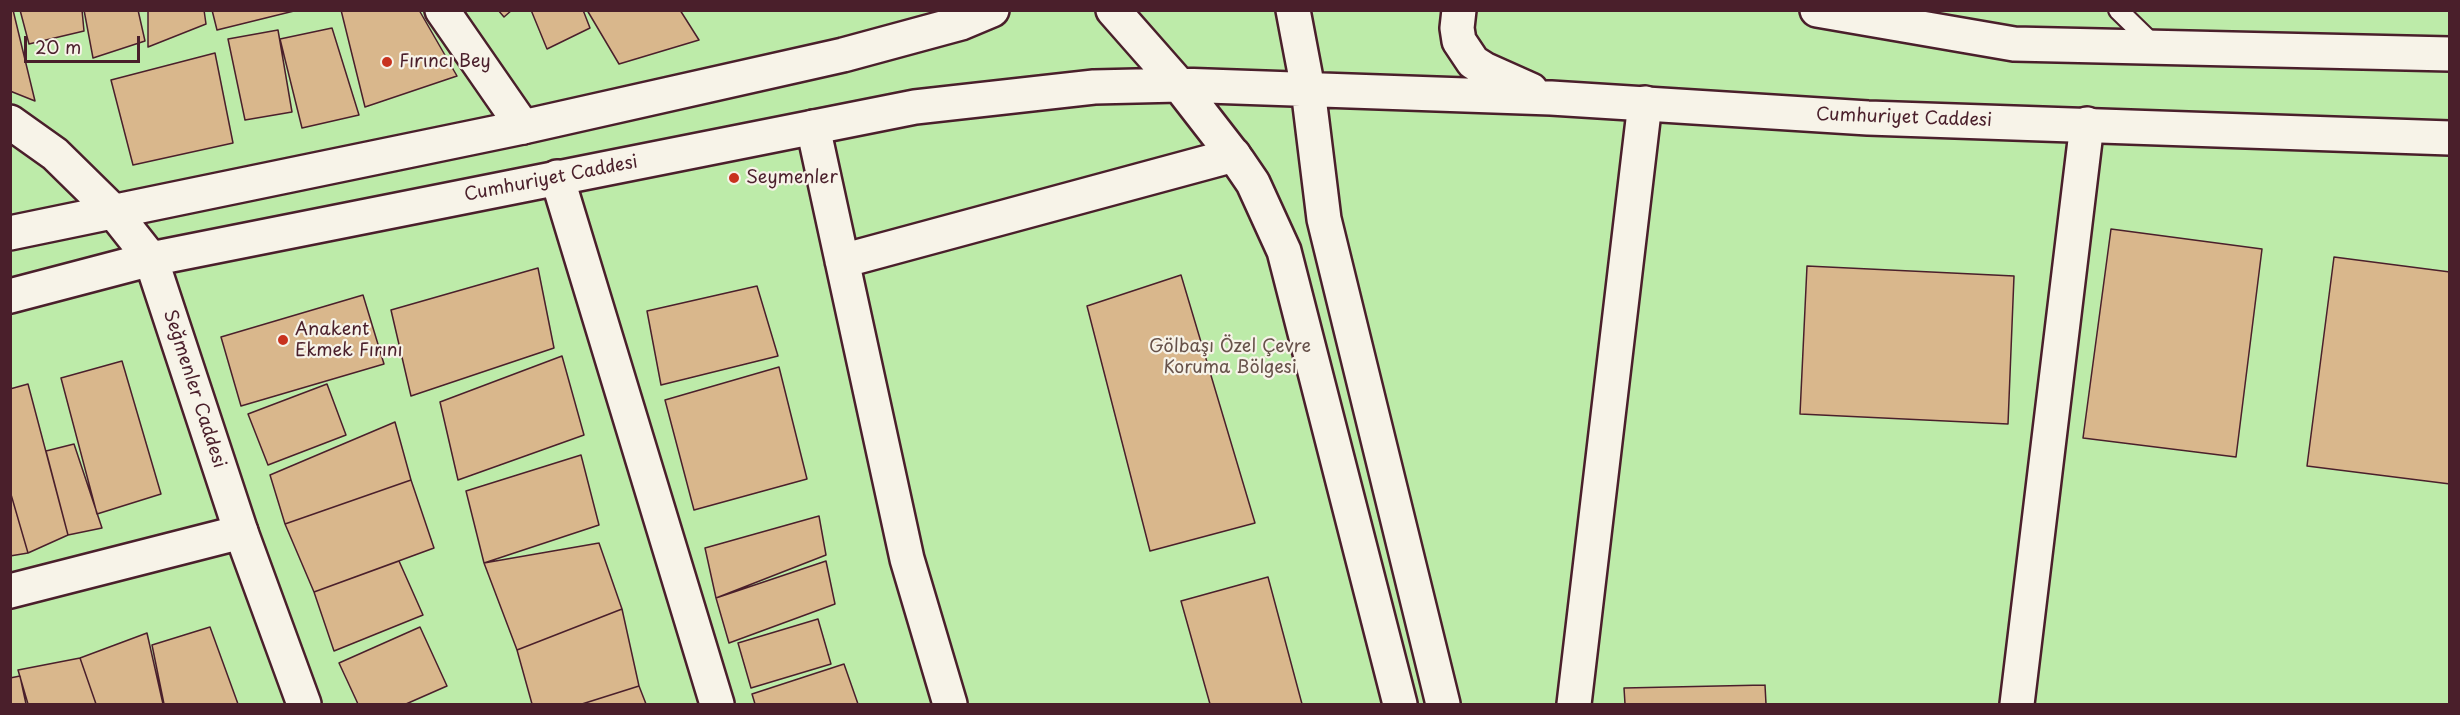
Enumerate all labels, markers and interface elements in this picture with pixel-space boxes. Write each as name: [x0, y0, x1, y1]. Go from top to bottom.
scale bar: [27, 24, 142, 62]
text: 20 m: [35, 33, 81, 60]
place label: Fırıncı Bey: [399, 51, 491, 73]
marker: Fırıncı Bey: [380, 55, 394, 69]
street label: Cumhuriyet Caddesi: [1816, 104, 1992, 132]
street label: Cumhuriyet Caddesi: [462, 152, 640, 206]
place label: Seymenler: [746, 167, 838, 189]
marker: Seymenler: [727, 171, 741, 185]
street label: Seğmenler Caddesi: [158, 307, 230, 471]
place label: Anakent Ekmek Fırını: [295, 319, 403, 362]
marker: Anakent Ekmek Fırını: [276, 333, 290, 347]
park label: Gölbaşı Özel Çevre Koruma Bölgesi: [1149, 336, 1311, 378]

